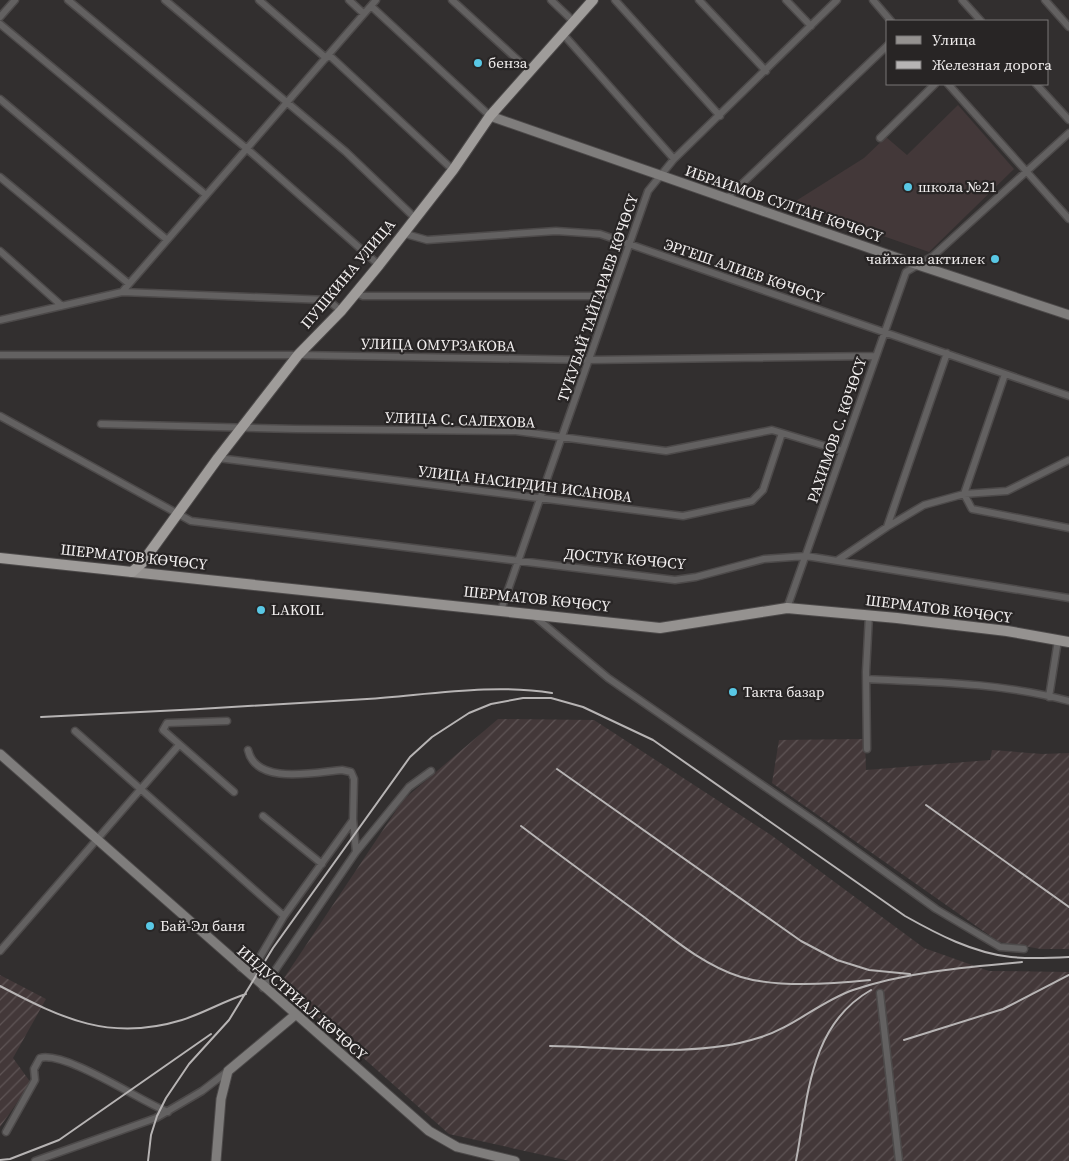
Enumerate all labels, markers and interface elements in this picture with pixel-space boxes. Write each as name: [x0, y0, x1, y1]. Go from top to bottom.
legend: [886, 20, 1049, 85]
text: Улица: [932, 29, 976, 50]
place label: бенза: [488, 52, 528, 73]
text: Железная дорога: [932, 54, 1052, 75]
marker: бенза: [472, 57, 484, 69]
street label: ИБРАИМОВ СУЛТАН КӨЧӨСҮ: [682, 160, 887, 248]
place label: школа №21: [918, 176, 997, 197]
marker: школа №21: [902, 181, 914, 193]
street label: ТУКУБАЙ ТАЙГАРАЕВ КӨЧӨСҮ: [552, 191, 643, 405]
street label: ПУШКИНА УЛИЦА: [296, 214, 400, 333]
street label: ЭРГЕШ АЛИЕВ КӨЧӨСҮ: [661, 233, 827, 308]
place label: чайхана актилек: [866, 248, 986, 269]
marker: чайхана актилек: [989, 253, 1001, 265]
street label: УЛИЦА ОМУРЗАКОВА: [360, 333, 516, 356]
street label: РАХИМОВ С. КӨЧӨСҮ: [802, 354, 872, 506]
street label: УЛИЦА С. САЛЕХОВА: [384, 406, 536, 433]
street label: УЛИЦА НАСИРДИН ИСАНОВА: [417, 460, 633, 507]
street label: ШЕРМАТОВ КӨЧӨСҮ: [59, 538, 209, 575]
street label: ДОСТУК КӨЧӨСҮ: [563, 543, 687, 574]
street label: ШЕРМАТОВ КӨЧӨСҮ: [462, 580, 612, 617]
street label: ШЕРМАТОВ КӨЧӨСҮ: [864, 589, 1014, 628]
place label: LAKOIL: [271, 599, 324, 620]
marker: LAKOIL: [255, 604, 267, 616]
place label: Такта базар: [743, 681, 825, 702]
marker: Такта базар: [727, 686, 739, 698]
place label: Бай-Эл баня: [160, 915, 245, 936]
marker: Бай-Эл баня: [144, 920, 156, 932]
street label: ИНДУСТРИАЛ КӨЧӨСҮ: [233, 940, 372, 1065]

